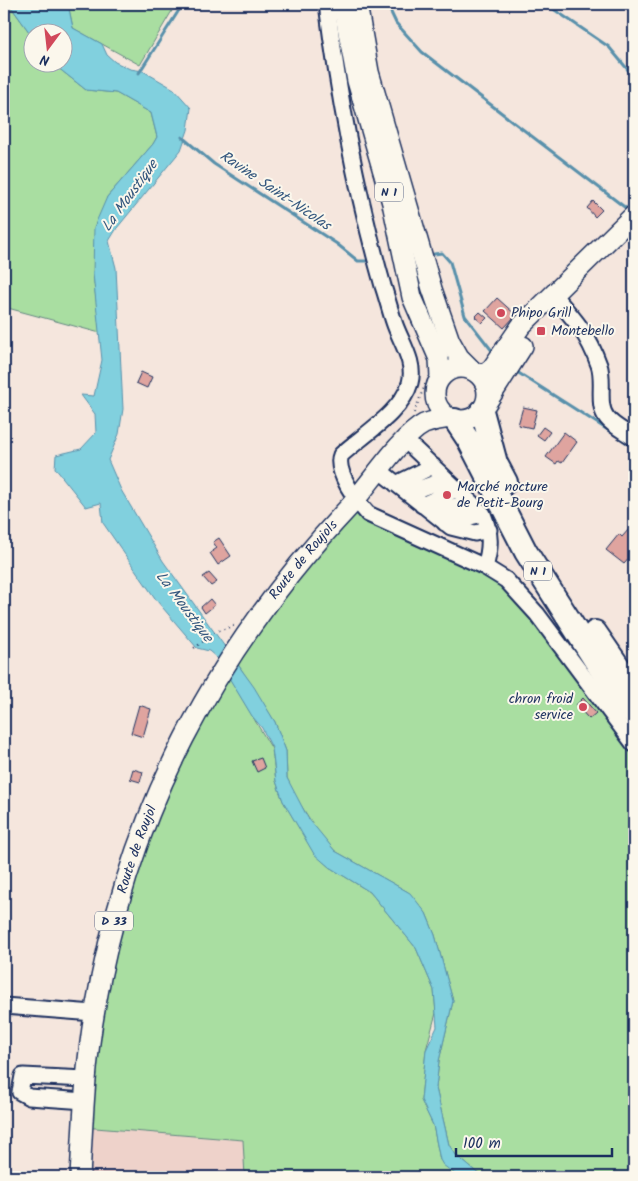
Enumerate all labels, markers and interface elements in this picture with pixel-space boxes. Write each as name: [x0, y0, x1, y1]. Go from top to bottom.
north arrow: [22, 22, 72, 72]
text: N: [38, 48, 52, 71]
water label: Ravine Saint-Nicolas: [214, 145, 337, 238]
water label: La Moustique: [96, 154, 165, 237]
road number: N 1: [375, 182, 403, 202]
place label: Phipo Grill: [511, 302, 572, 324]
marker: Phipo Grill: [495, 307, 507, 319]
place label: Montebello: [551, 320, 614, 342]
marker: Montebello: [535, 325, 547, 337]
place label: Marché nocture de Petit-Bourg: [457, 476, 549, 514]
marker: Marché nocture de Petit-Bourg: [441, 489, 453, 501]
street label: Route de Roujols: [264, 515, 343, 605]
road number: N 1: [524, 562, 552, 580]
water label: La Moustique: [149, 566, 220, 649]
place label: chron froid service: [509, 688, 574, 726]
marker: chron froid service: [577, 701, 589, 713]
street label: Route de Roujol: [111, 801, 163, 896]
road number: D 33: [95, 911, 133, 930]
scale bar: [456, 1126, 612, 1158]
text: 100 m: [463, 1132, 501, 1156]

